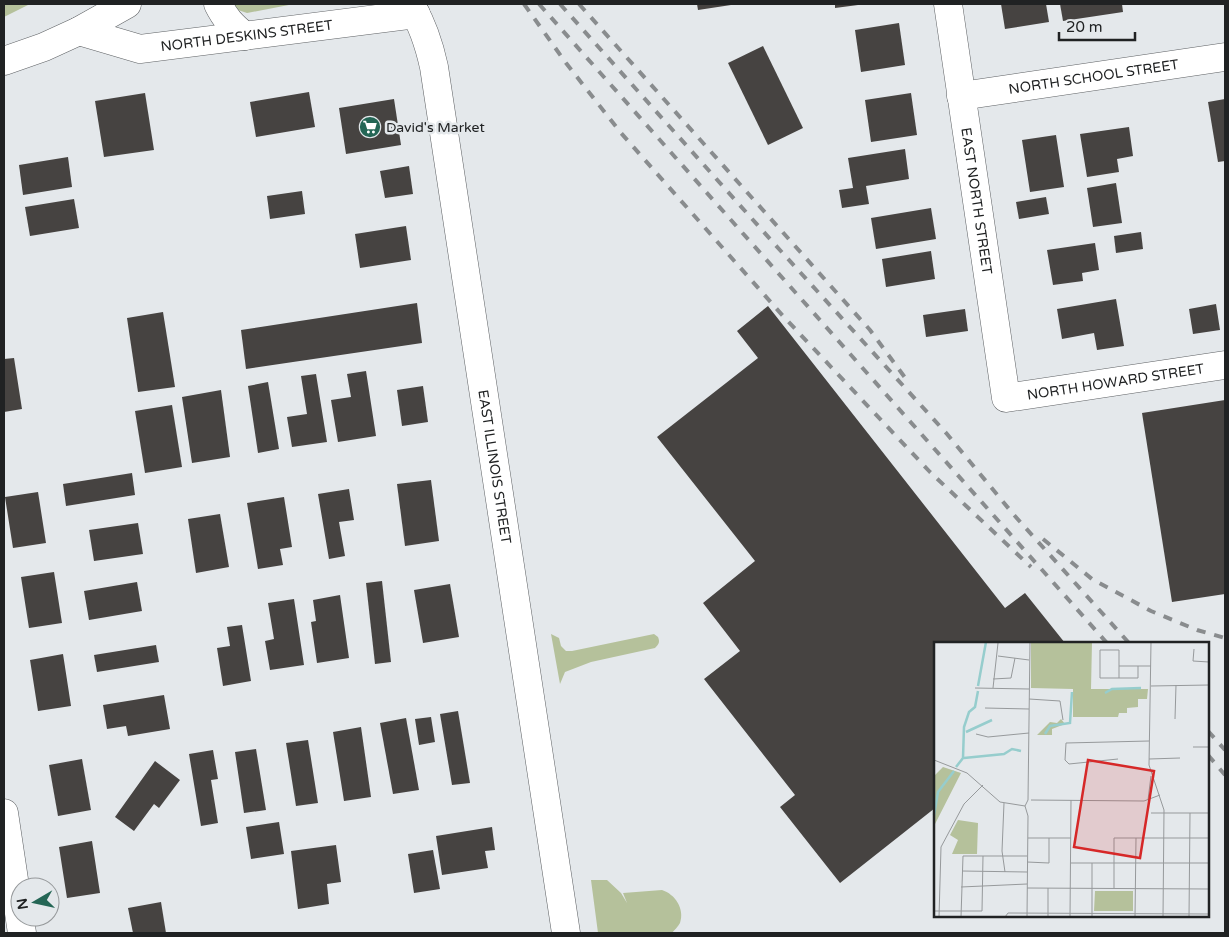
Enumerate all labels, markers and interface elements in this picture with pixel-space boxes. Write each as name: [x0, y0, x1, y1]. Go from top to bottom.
scale bar: [1059, 10, 1135, 42]
street label: NORTH DESKINS STREET: [160, 17, 334, 55]
text: 20 m: [1066, 18, 1103, 36]
street label: NORTH SCHOOL STREET: [1007, 56, 1180, 98]
supermarket icon: David's Market: [358, 115, 382, 139]
place label: David's Market: [386, 119, 486, 136]
street label: EAST NORTH STREET: [957, 126, 996, 276]
street label: NORTH HOWARD STREET: [1026, 360, 1206, 404]
street label: EAST ILLINOIS STREET: [474, 388, 515, 545]
inset map: [934, 642, 1209, 917]
north arrow: [10, 877, 60, 927]
text: N: [13, 897, 32, 911]

